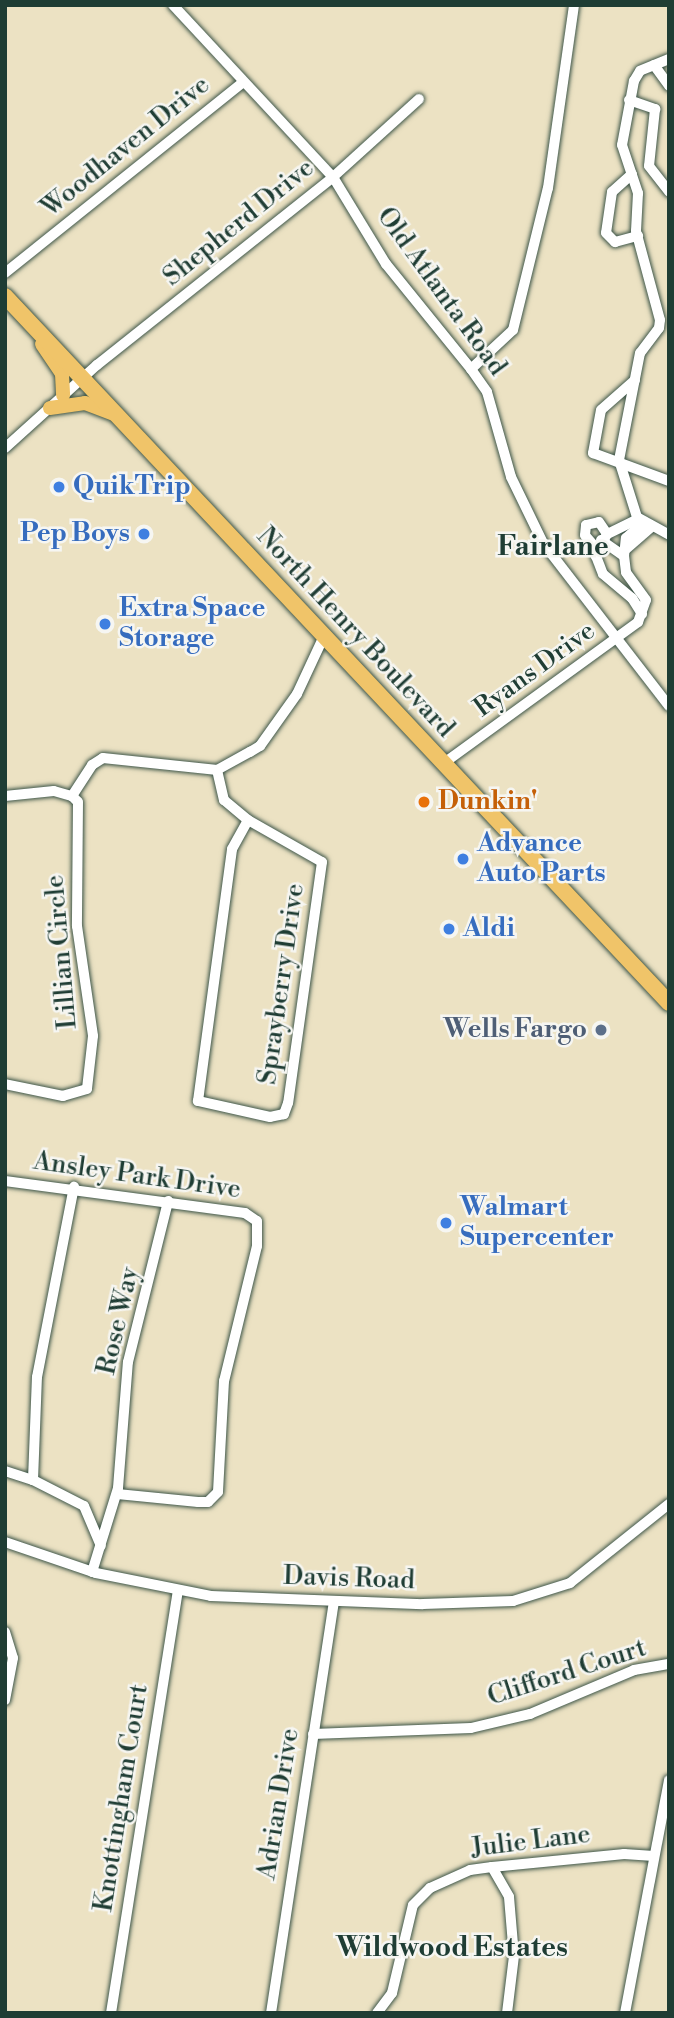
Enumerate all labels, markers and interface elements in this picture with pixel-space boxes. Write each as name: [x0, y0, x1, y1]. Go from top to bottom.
street label: Woodhaven Drive: [36, 70, 216, 224]
street label: Shepherd Drive: [157, 153, 321, 293]
street label: Old Atlanta Road: [370, 202, 512, 382]
place label: QuikTrip: [73, 471, 191, 503]
marker: QuikTrip: [51, 479, 67, 495]
place label: Pep Boys: [20, 518, 130, 550]
street label: North Henry Boulevard: [250, 522, 460, 744]
marker: Pep Boys: [136, 526, 152, 542]
district label: Fairlane: [497, 530, 609, 564]
place label: Extra Space Storage: [119, 593, 265, 654]
marker: Extra Space Storage: [97, 616, 113, 632]
street label: Ryans Drive: [468, 616, 602, 724]
place label: Dunkin': [438, 786, 537, 818]
marker: Dunkin': [416, 794, 432, 810]
place label: Advance Auto Parts: [477, 828, 606, 890]
marker: Advance Auto Parts: [455, 851, 471, 867]
street label: Lillian Circle: [40, 873, 84, 1031]
street label: Sprayberry Drive: [252, 881, 312, 1087]
place label: Aldi: [463, 913, 515, 945]
marker: Aldi: [441, 921, 457, 937]
place label: Wells Fargo: [443, 1014, 587, 1046]
marker: Wells Fargo: [593, 1022, 609, 1038]
street label: Ansley Park Drive: [31, 1146, 243, 1206]
place label: Walmart Supercenter: [460, 1192, 614, 1254]
marker: Walmart Supercenter: [438, 1215, 454, 1231]
street label: Rose Way: [91, 1264, 147, 1378]
street label: Davis Road: [283, 1561, 415, 1597]
street label: Clifford Court: [484, 1633, 650, 1713]
street label: Knottingham Court: [89, 1682, 155, 1914]
street label: Adrian Drive: [252, 1726, 306, 1882]
street label: Julie Lane: [470, 1819, 592, 1865]
district label: Wildwood Estates: [336, 1931, 568, 1965]

